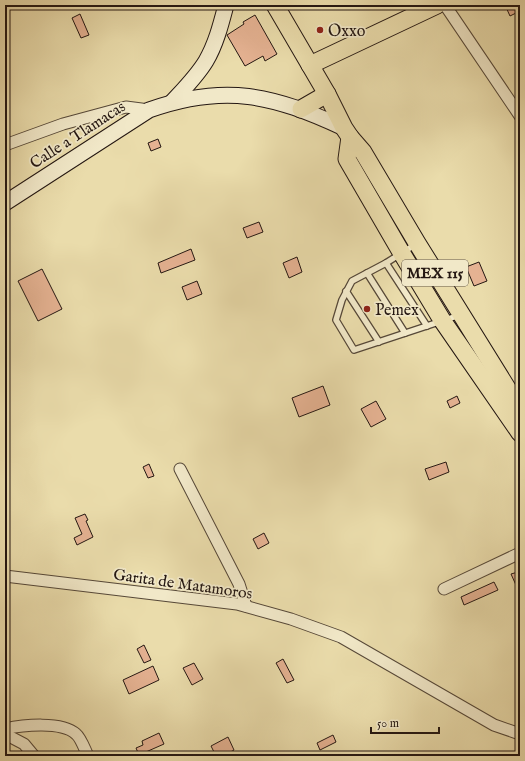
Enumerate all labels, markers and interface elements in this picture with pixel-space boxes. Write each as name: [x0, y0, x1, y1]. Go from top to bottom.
place label: Oxxo: [328, 22, 366, 42]
marker: Oxxo: [315, 25, 325, 35]
street label: Calle a Tlamacas: [27, 97, 130, 174]
road number: MEX 115: [402, 260, 468, 286]
place label: Pemex: [375, 301, 419, 321]
marker: Pemex: [362, 304, 372, 314]
street label: Garita de Matamoros: [112, 565, 254, 605]
scale bar: [371, 709, 439, 735]
text: 50 m: [377, 716, 399, 731]

